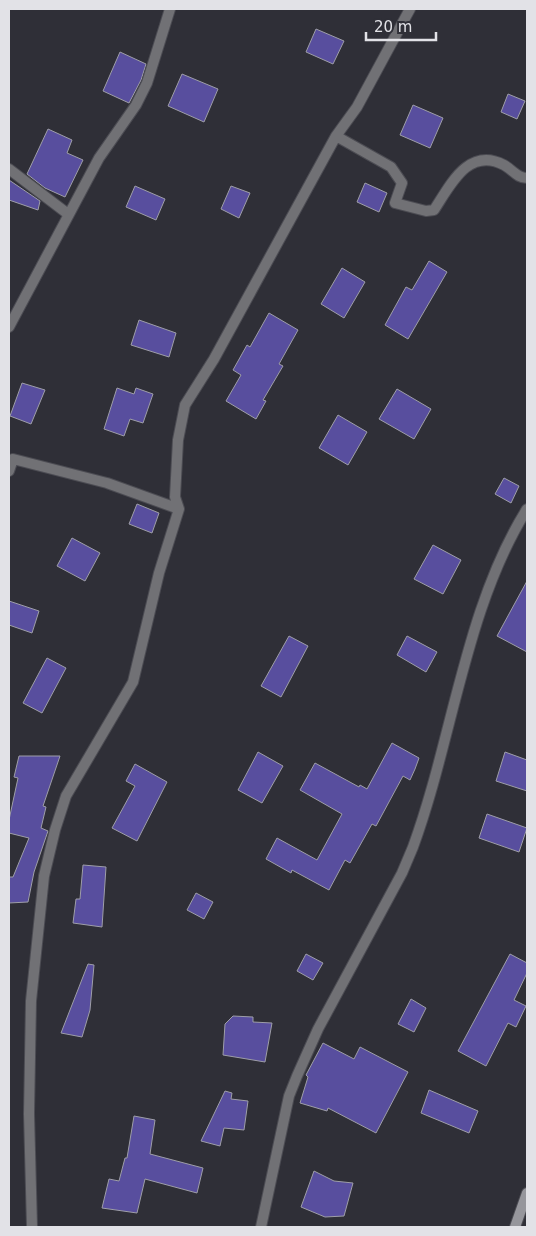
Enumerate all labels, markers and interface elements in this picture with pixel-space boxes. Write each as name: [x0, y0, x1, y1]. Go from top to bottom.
scale bar: [366, 10, 436, 42]
text: 20 m: [374, 18, 412, 36]

